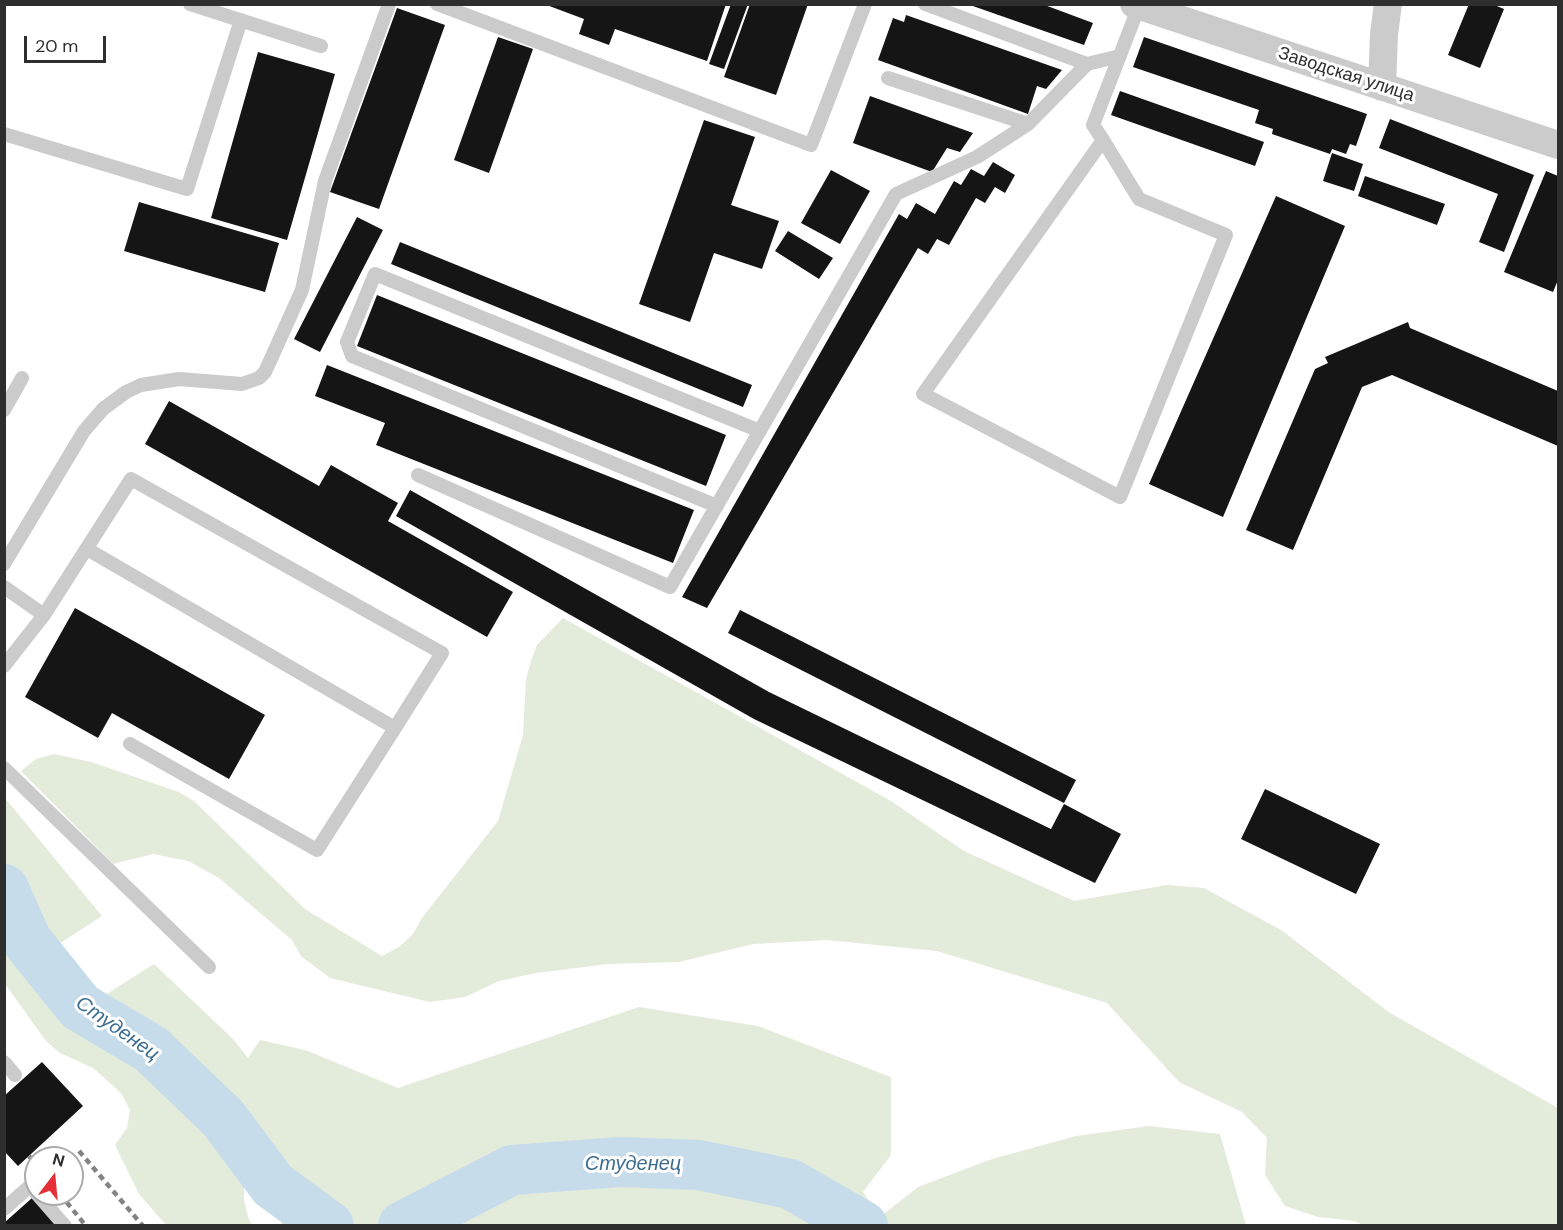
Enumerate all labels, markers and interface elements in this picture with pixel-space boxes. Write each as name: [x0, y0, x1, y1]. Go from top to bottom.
scale bar: [27, 24, 110, 62]
text: 20 m: [35, 34, 78, 58]
street label: Заводская улица: [1275, 43, 1417, 107]
water label: Студенец: [71, 992, 163, 1066]
north arrow: [24, 1146, 84, 1206]
text: N: [50, 1148, 67, 1172]
water label: Студенец: [585, 1153, 681, 1177]

